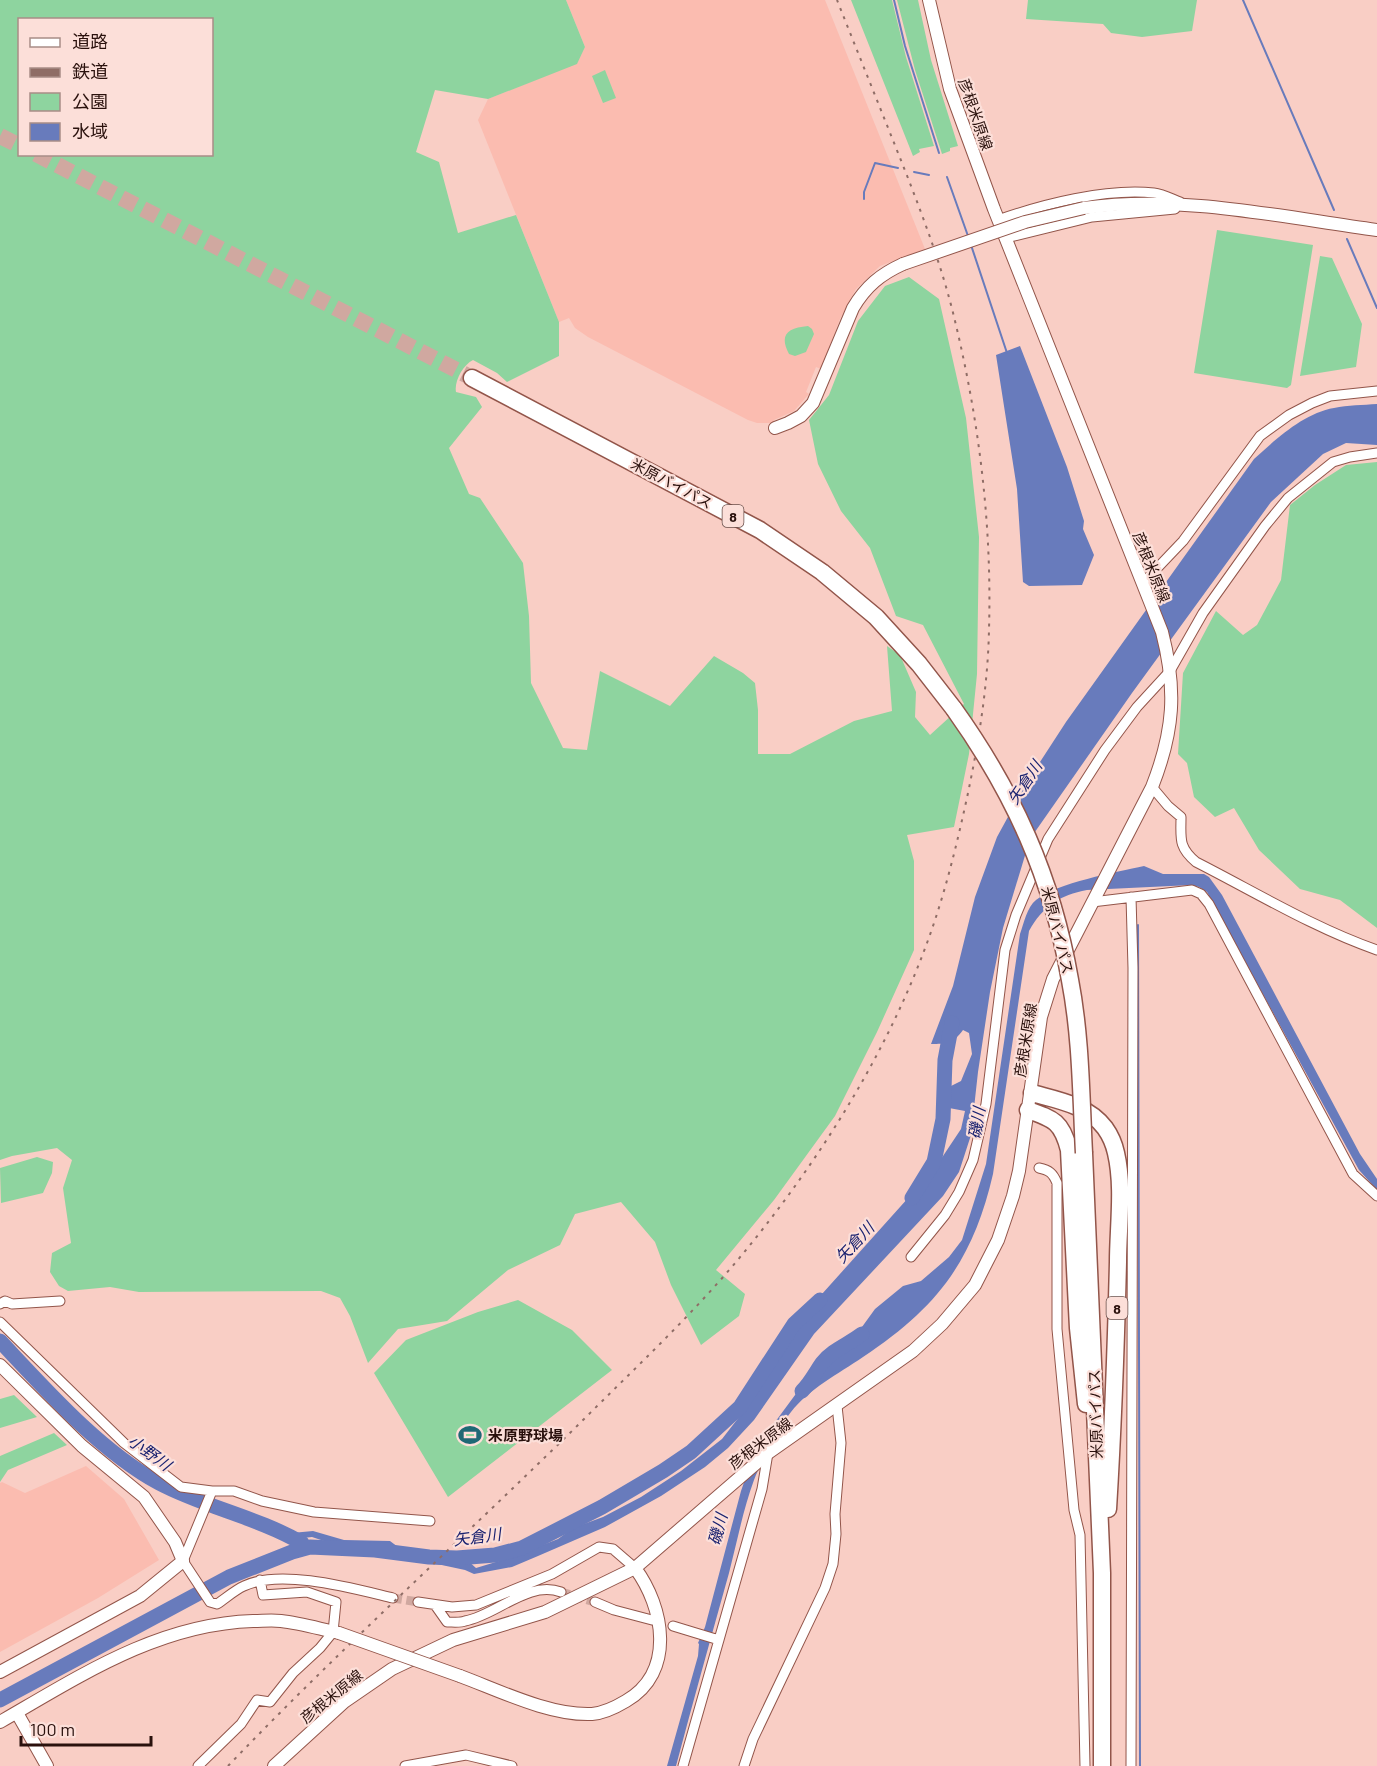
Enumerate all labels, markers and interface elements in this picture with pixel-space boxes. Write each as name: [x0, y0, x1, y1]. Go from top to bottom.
legend: [18, 18, 213, 156]
text: 道路: [72, 30, 108, 52]
text: 鉄道: [72, 60, 108, 82]
street label: 彦根米原線: [955, 76, 997, 152]
text: 公園: [72, 90, 108, 112]
text: 水域: [72, 120, 108, 142]
street label: 米原バイパス: [628, 454, 716, 512]
road number: 8: [722, 505, 744, 527]
street label: 彦根米原線: [1130, 529, 1174, 605]
water label: 矢倉川: [1003, 755, 1046, 807]
street label: 米原バイパス: [1038, 884, 1078, 976]
street label: 彦根米原線: [1010, 1002, 1040, 1078]
water label: 磯川: [964, 1104, 988, 1140]
water label: 矢倉川: [831, 1217, 879, 1266]
road number: 8: [1106, 1297, 1128, 1319]
street label: 米原バイパス: [1084, 1369, 1106, 1459]
street label: 彦根米原線: [725, 1413, 795, 1473]
sports icon: 米原野球場: [457, 1422, 483, 1448]
place label: 米原野球場: [488, 1426, 563, 1444]
water label: 小野川: [125, 1430, 177, 1475]
water label: 磯川: [704, 1509, 731, 1547]
water label: 矢倉川: [452, 1523, 504, 1548]
street label: 彦根米原線: [296, 1665, 366, 1727]
scale bar: [21, 1709, 152, 1747]
text: 100 m: [30, 1718, 75, 1740]

